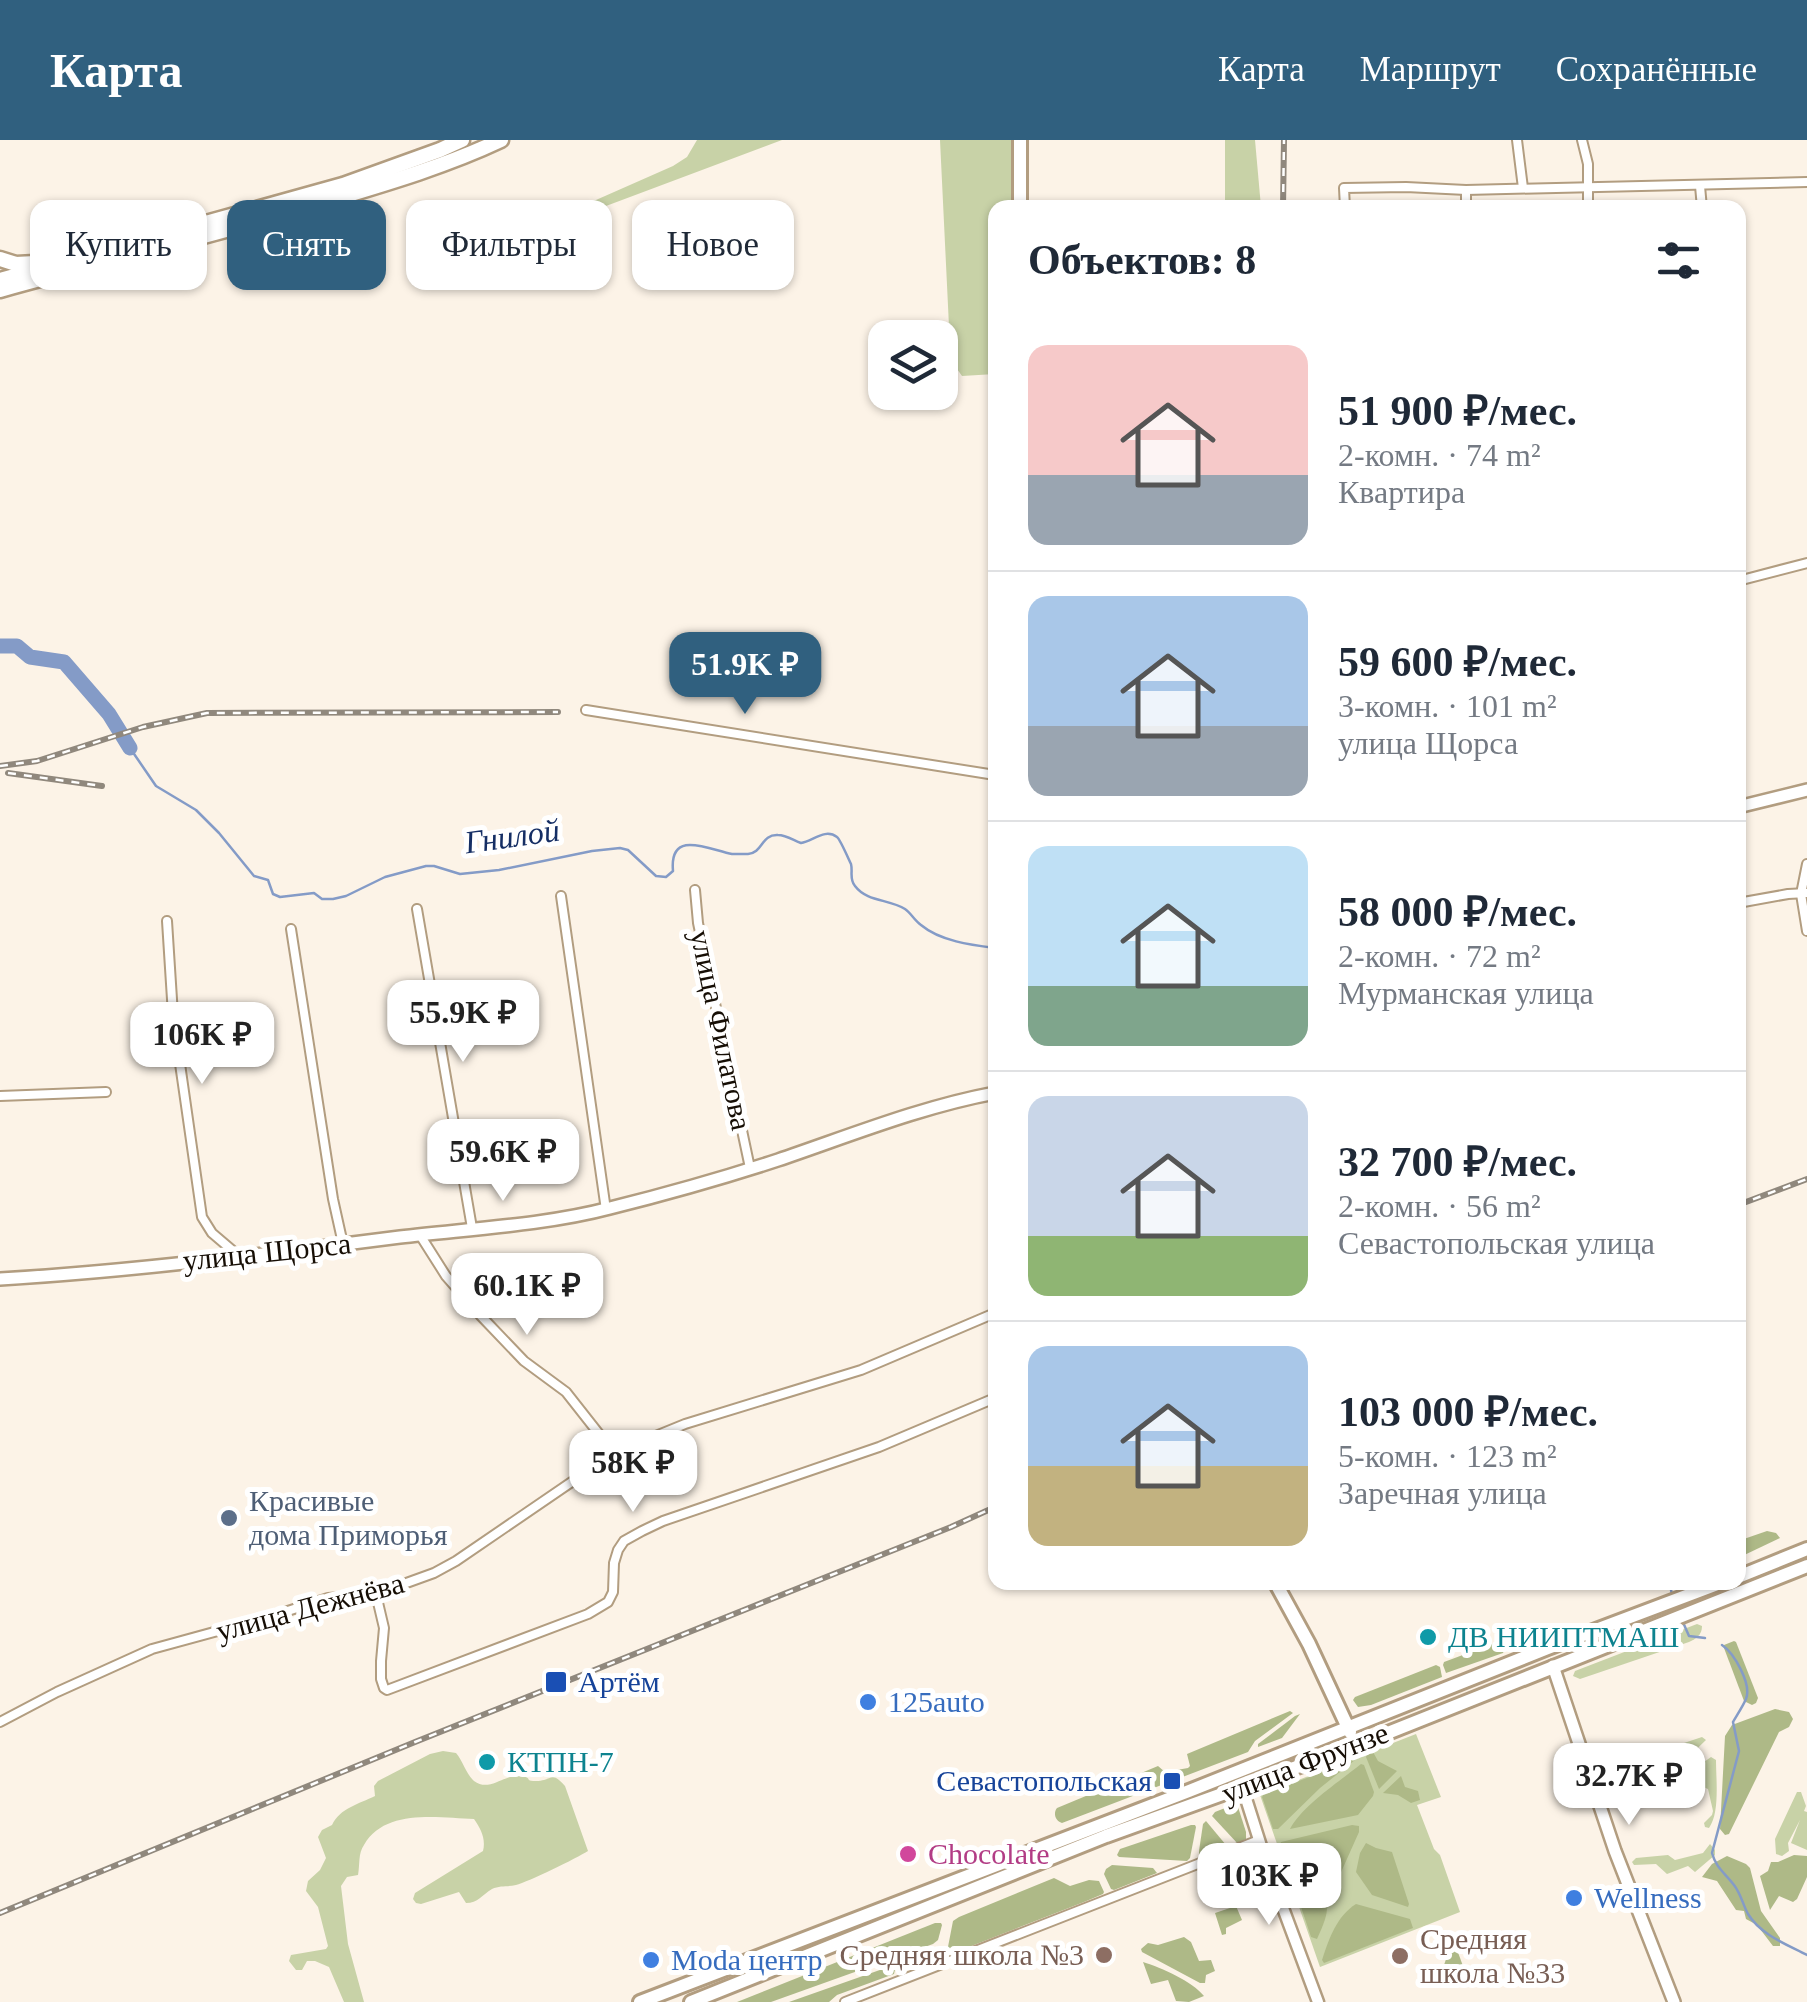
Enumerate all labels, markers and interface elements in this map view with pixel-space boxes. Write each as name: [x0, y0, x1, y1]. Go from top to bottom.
text: Карта: [50, 44, 182, 97]
text: Карта: [1218, 50, 1305, 89]
text: Маршрут: [1360, 50, 1501, 89]
text: Сохранённые: [1556, 50, 1757, 89]
chip: Купить: [30, 200, 207, 290]
chip: Снять: [227, 200, 386, 290]
chip: Фильтры: [406, 200, 612, 290]
chip: Новое: [632, 200, 794, 290]
icon: filters: [1651, 233, 1706, 288]
text: Объектов: 8: [1028, 237, 1256, 283]
map controls: [868, 320, 958, 410]
button: layers: [868, 320, 958, 410]
icon: home: [1108, 385, 1228, 505]
text: 51 900 ₽/мес.: [1338, 388, 1577, 434]
text: 2-комн. · 74 m²: [1338, 437, 1540, 473]
text: Квартира: [1338, 474, 1465, 510]
pin: 51.9K ₽: [653, 632, 837, 717]
icon: home: [1108, 636, 1228, 756]
text: 59 600 ₽/мес.: [1338, 639, 1577, 685]
text: 51.9K ₽: [691, 646, 799, 682]
text: 3-комн. · 101 m²: [1338, 688, 1556, 724]
text: улица Щорса: [1338, 725, 1518, 761]
water label: Гнилой: [461, 812, 562, 861]
icon: home: [1108, 886, 1228, 1006]
text: 58 000 ₽/мес.: [1338, 889, 1577, 935]
street label: улица Филатова: [684, 927, 759, 1133]
text: 2-комн. · 72 m²: [1338, 938, 1540, 974]
text: Мурманская улица: [1338, 975, 1594, 1011]
pin: 55.9K ₽: [371, 980, 555, 1065]
text: 55.9K ₽: [409, 994, 517, 1030]
pin: 106K ₽: [121, 1002, 283, 1087]
text: 106K ₽: [152, 1016, 252, 1052]
pin: 59.6K ₽: [411, 1119, 595, 1204]
text: 59.6K ₽: [449, 1133, 557, 1169]
icon: home: [1108, 1136, 1228, 1256]
text: 32 700 ₽/мес.: [1338, 1139, 1577, 1185]
text: 2-комн. · 56 m²: [1338, 1188, 1540, 1224]
text: Севастопольская улица: [1338, 1225, 1655, 1261]
street label: улица Щорса: [181, 1226, 353, 1277]
pin: 60.1K ₽: [435, 1253, 619, 1338]
text: 60.1K ₽: [473, 1267, 581, 1303]
icon: home: [1108, 1386, 1228, 1506]
text: 103 000 ₽/мес.: [1338, 1389, 1598, 1435]
pin: 58K ₽: [563, 1430, 703, 1515]
text: 5-комн. · 123 m²: [1338, 1438, 1556, 1474]
text: 58K ₽: [591, 1444, 675, 1480]
text: Заречная улица: [1338, 1475, 1547, 1511]
place label: Красивые дома Приморья: [249, 1484, 448, 1551]
marker: Красивые дома Приморья: [218, 1507, 240, 1529]
street label: улица Дежнёва: [212, 1566, 407, 1647]
place label: ДВ НИИПТМАШ: [1448, 1620, 1679, 1653]
marker: ДВ НИИПТМАШ: [1417, 1626, 1439, 1648]
place label: Артём: [578, 1665, 660, 1698]
marker: Артём: [543, 1669, 569, 1695]
place label: 125auto: [888, 1685, 985, 1718]
marker: 125auto: [857, 1691, 879, 1713]
street label: улица Фрунзе: [1217, 1716, 1393, 1809]
pin: 32.7K ₽: [1537, 1743, 1721, 1828]
place label: КТПН-7: [507, 1745, 614, 1778]
marker: КТПН-7: [476, 1751, 498, 1773]
text: 32.7K ₽: [1575, 1757, 1683, 1793]
place label: Севастопольская: [936, 1764, 1152, 1797]
marker: Севастопольская: [1161, 1770, 1183, 1792]
place label: Chocolate: [928, 1837, 1050, 1870]
marker: Chocolate: [897, 1843, 919, 1865]
pin: 103K ₽: [1188, 1843, 1350, 1928]
text: 103K ₽: [1219, 1857, 1319, 1893]
place label: Wellness: [1594, 1881, 1702, 1914]
marker: Wellness: [1563, 1887, 1585, 1909]
place label: Средняя школа №33: [1420, 1922, 1565, 1989]
place label: Средняя школа №3: [839, 1938, 1084, 1971]
place label: Moda центр: [671, 1943, 822, 1976]
marker: Средняя школа №3: [1093, 1944, 1115, 1966]
marker: Средняя школа №33: [1389, 1945, 1411, 1967]
marker: Moda центр: [640, 1949, 662, 1971]

